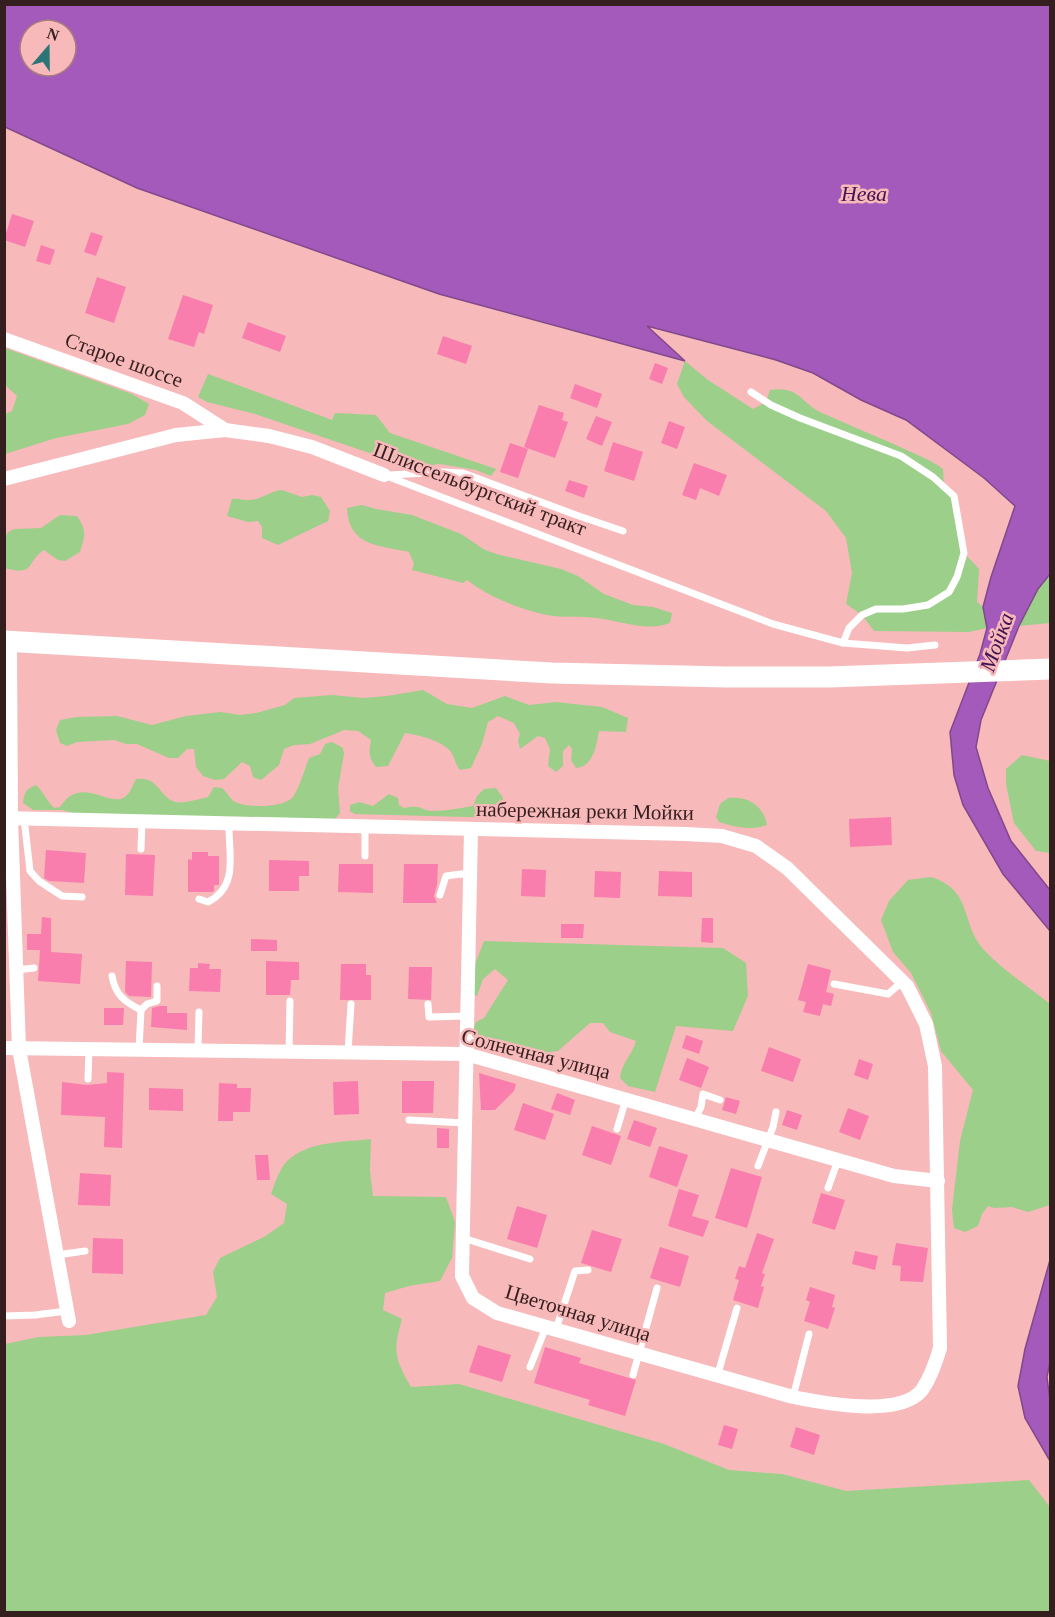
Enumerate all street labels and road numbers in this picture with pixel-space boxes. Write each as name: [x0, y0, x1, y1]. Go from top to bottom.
street label: Старое шоссе: [62, 328, 186, 392]
street label: Шлиссельбургский тракт: [370, 437, 590, 541]
street label: набережная реки Мойки: [476, 797, 694, 825]
street label: Солнечная улица: [459, 1024, 614, 1084]
street label: Цветочная улица: [502, 1279, 654, 1347]

